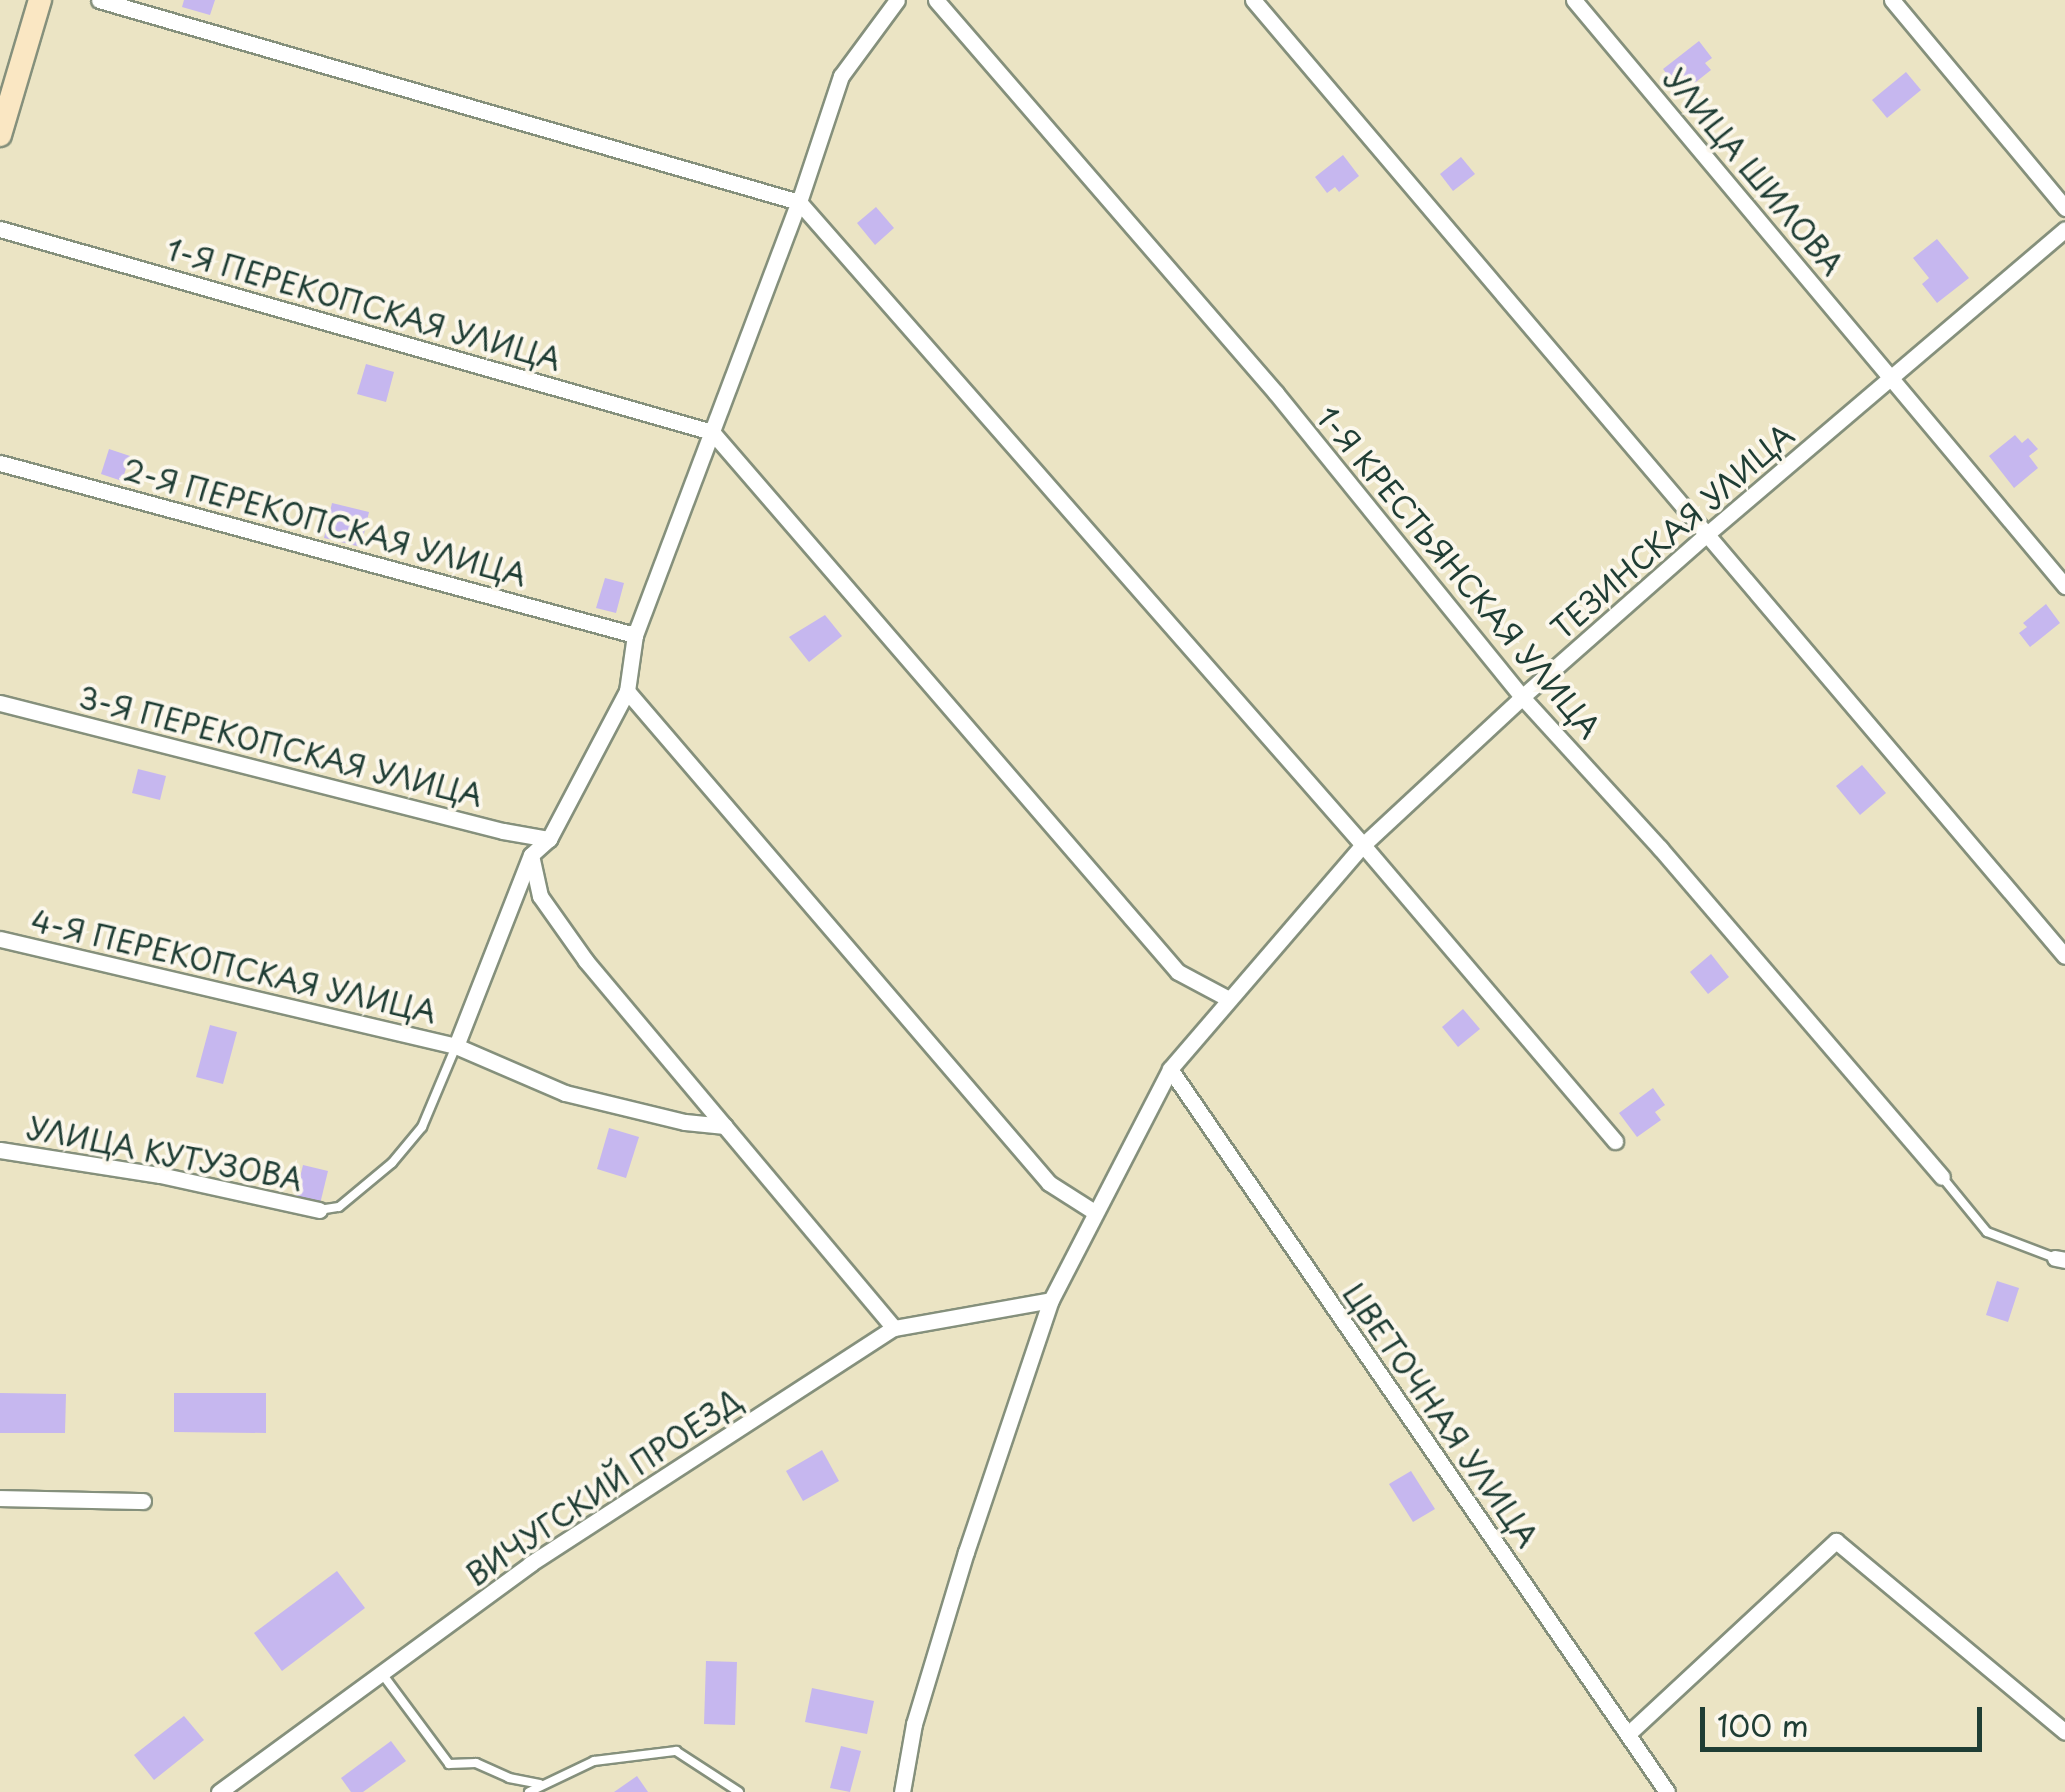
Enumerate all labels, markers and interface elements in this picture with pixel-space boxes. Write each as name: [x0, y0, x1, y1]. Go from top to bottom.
street label: УЛИЦА ШИЛОВА: [1656, 59, 1852, 283]
street label: 1-Я ПЕРЕКОПСКАЯ УЛИЦА: [161, 230, 567, 378]
street label: 1-Я КРЕСТЬЯНСКАЯ УЛИЦА: [1309, 398, 1609, 746]
street label: ТЕЗИНСКАЯ УЛИЦА: [1544, 416, 1800, 646]
street label: 2-Я ПЕРЕКОПСКАЯ УЛИЦА: [118, 450, 532, 594]
street label: 3-Я ПЕРЕКОПСКАЯ УЛИЦА: [74, 678, 488, 814]
street label: 4-Я ПЕРЕКОПСКАЯ УЛИЦА: [26, 901, 442, 1031]
street label: УЛИЦА КУТУЗОВА: [23, 1108, 307, 1198]
street label: ЦВЕТОЧНАЯ УЛИЦА: [1336, 1276, 1546, 1554]
street label: ВИЧУГСКИЙ ПРОЕЗД: [458, 1381, 748, 1593]
scale bar: [1705, 1687, 1988, 1749]
text: 100 m: [1717, 1702, 1809, 1747]

